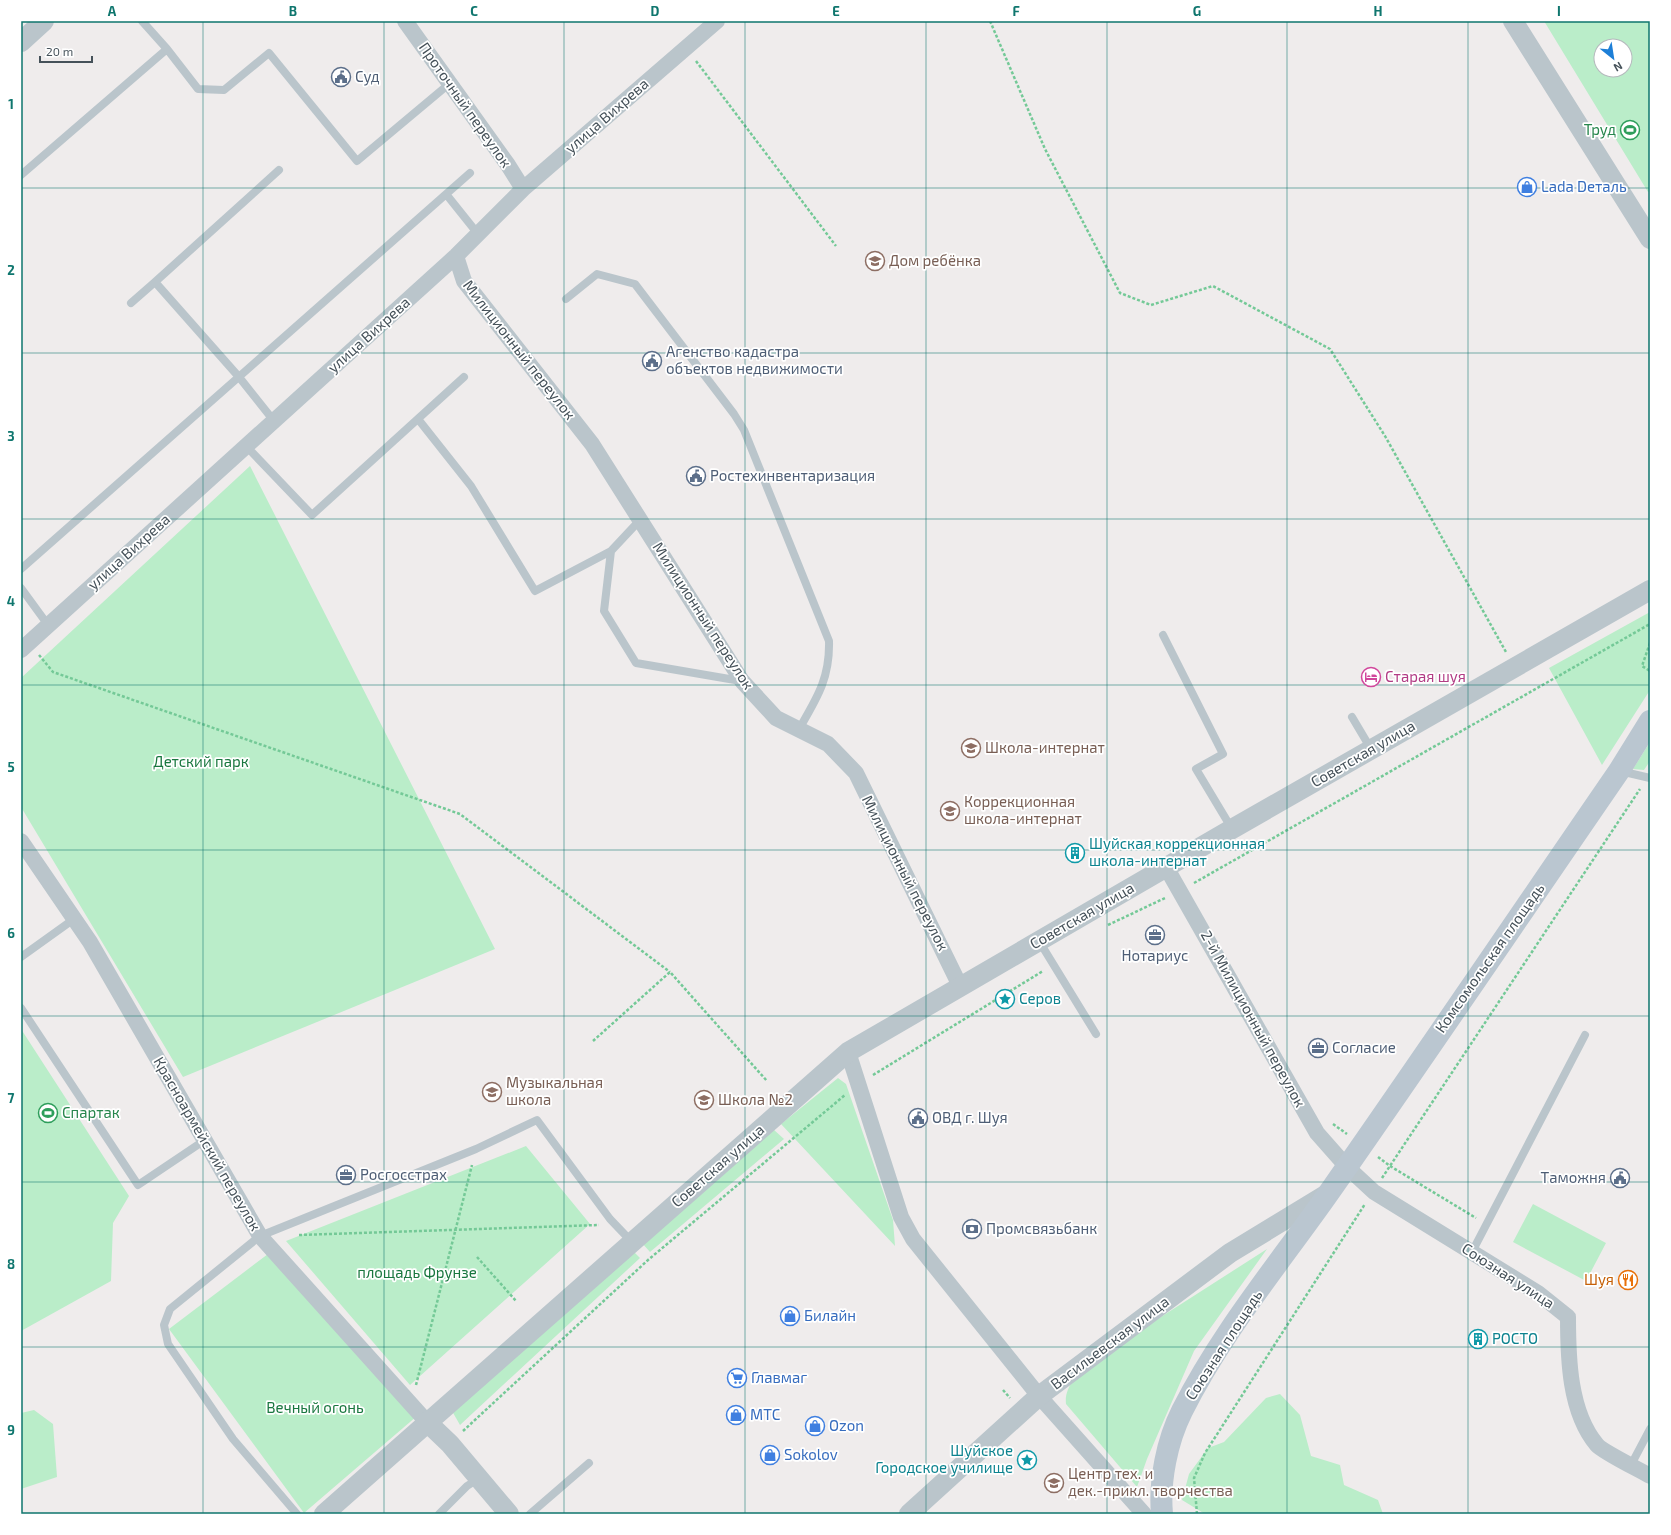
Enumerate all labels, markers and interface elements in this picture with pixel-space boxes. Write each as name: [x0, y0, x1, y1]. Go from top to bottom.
text: A: [108, 3, 117, 19]
text: B: [289, 3, 297, 19]
text: C: [470, 3, 478, 19]
text: D: [651, 3, 660, 19]
text: E: [832, 3, 840, 19]
text: F: [1012, 3, 1020, 19]
text: G: [1193, 3, 1201, 19]
text: H: [1374, 3, 1383, 19]
text: I: [1557, 3, 1561, 19]
scale bar: [40, 38, 92, 64]
street label: Проточный переулок: [415, 38, 516, 171]
north arrow: [1593, 38, 1633, 78]
text: 20 m: [46, 44, 73, 58]
text: N: [1612, 59, 1625, 75]
public building icon: Суд: [330, 66, 352, 88]
place label: Суд: [355, 67, 380, 86]
street label: улица Вихрева: [561, 74, 652, 157]
text: 1: [8, 96, 14, 112]
sports icon: Труд: [1619, 119, 1641, 141]
place label: Труд: [1584, 120, 1616, 139]
shop icon: Lada Dеталь: [1516, 176, 1538, 198]
place label: Lada Dеталь: [1541, 177, 1627, 195]
school or university icon: Дом ребёнка: [864, 250, 886, 272]
place label: Дом ребёнка: [889, 251, 981, 269]
text: 2: [7, 262, 15, 278]
street label: Милиционный переулок: [459, 276, 580, 423]
street label: улица Вихрева: [323, 293, 414, 377]
place label: Агенство кадастра объектов недвижимости: [666, 342, 843, 377]
public building icon: Агенство кадастра объектов недвижимости: [641, 350, 663, 372]
text: 3: [7, 428, 15, 444]
public building icon: Ростехинвентаризация: [685, 465, 707, 487]
place label: Ростехинвентаризация: [710, 466, 875, 484]
street label: улица Вихрева: [83, 510, 174, 594]
street label: Милиционный переулок: [649, 538, 758, 693]
text: 4: [7, 593, 15, 609]
hotel icon: Старая шуя: [1360, 666, 1382, 688]
place label: Старая шуя: [1385, 667, 1466, 686]
street label: Советская улица: [1307, 716, 1418, 791]
school or university icon: Школа-интернат: [960, 737, 982, 759]
place label: Школа-интернат: [985, 738, 1105, 756]
park label: Детский парк: [153, 752, 249, 770]
text: 5: [7, 759, 15, 775]
street label: Милиционный переулок: [858, 792, 953, 954]
place label: Коррекционная школа-интернат: [964, 792, 1082, 827]
school or university icon: Коррекционная школа-интернат: [939, 800, 961, 822]
place label: Шуйская коррекционная школа-интернат: [1089, 834, 1265, 869]
building icon: Шуйская коррекционная школа-интернат: [1064, 842, 1086, 864]
street label: Советская улица: [1026, 878, 1137, 953]
street label: Комсомольская площадь: [1431, 879, 1548, 1036]
office icon: Нотариус: [1144, 924, 1166, 946]
text: 6: [7, 925, 15, 941]
street label: 2-й Милиционный переулок: [1197, 927, 1310, 1110]
place label: Нотариус: [1122, 946, 1188, 965]
place icon: Серов: [994, 988, 1016, 1010]
place label: Серов: [1019, 989, 1061, 1007]
office icon: Согласие: [1307, 1037, 1329, 1059]
place label: Согласие: [1332, 1038, 1396, 1056]
street label: Красноармейский переулок: [150, 1053, 265, 1234]
place label: Музыкальная школа: [506, 1073, 603, 1108]
school or university icon: Музыкальная школа: [481, 1081, 503, 1103]
school or university icon: Школа №2: [693, 1089, 715, 1111]
text: 7: [8, 1090, 15, 1106]
place label: Школа №2: [718, 1090, 793, 1108]
sports icon: Спартак: [37, 1102, 59, 1124]
place label: Спартак: [62, 1103, 120, 1121]
public building icon: ОВД г. Шуя: [907, 1107, 929, 1129]
place label: ОВД г. Шуя: [932, 1108, 1008, 1127]
street label: Советская улица: [667, 1120, 768, 1211]
office icon: Росгосстрах: [335, 1164, 357, 1186]
place label: Росгосстрах: [360, 1165, 447, 1183]
public building icon: Таможня: [1609, 1167, 1631, 1189]
place label: Таможня: [1541, 1168, 1606, 1186]
bank icon: Промсвязьбанк: [961, 1218, 983, 1240]
place label: Промсвязьбанк: [986, 1219, 1097, 1237]
street label: Союзная улица: [1458, 1239, 1558, 1313]
text: 8: [7, 1256, 15, 1272]
park label: площадь Фрунзе: [357, 1263, 477, 1282]
restaurant icon: Шуя: [1617, 1269, 1639, 1291]
place label: Шуя: [1584, 1270, 1614, 1289]
street label: Союзная площадь: [1181, 1286, 1266, 1403]
street label: Васильевская улица: [1047, 1292, 1173, 1393]
shop icon: Билайн: [779, 1305, 801, 1327]
place label: Билайн: [804, 1306, 856, 1324]
building icon: РОСТО: [1467, 1328, 1489, 1350]
place label: РОСТО: [1492, 1329, 1538, 1347]
supermarket icon: Главмаг: [726, 1367, 748, 1389]
place label: Главмаг: [751, 1368, 807, 1386]
park label: Вечный огонь: [266, 1398, 364, 1416]
shop icon: МТС: [725, 1404, 747, 1426]
place label: МТС: [750, 1405, 781, 1423]
shop icon: Ozon: [804, 1415, 826, 1437]
place label: Ozon: [829, 1416, 864, 1434]
text: 9: [7, 1422, 15, 1438]
place label: Шуйское Городское училище: [875, 1441, 1013, 1477]
shop icon: Sokolov: [759, 1444, 781, 1466]
place label: Sokolov: [784, 1445, 838, 1463]
place icon: Шуйское Городское училище: [1016, 1449, 1038, 1471]
place label: Центр тех. и дек.-прикл. творчества: [1068, 1464, 1233, 1499]
school or university icon: Центр тех. и дек.-прикл. творчества: [1043, 1472, 1065, 1494]

